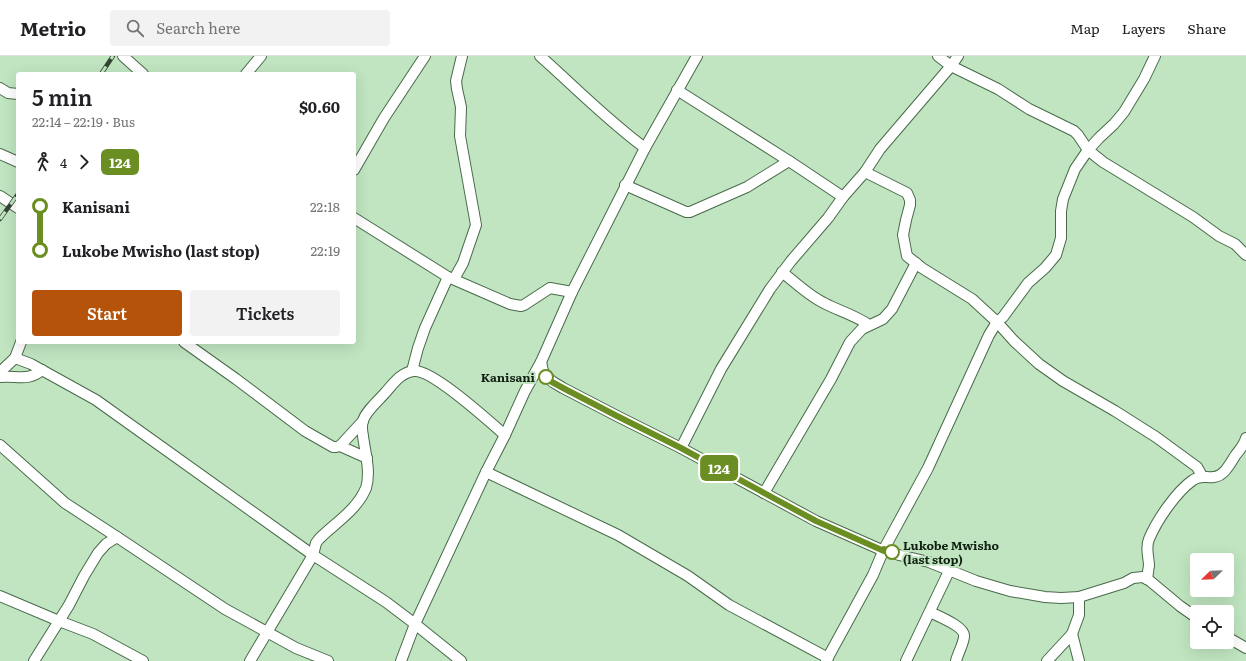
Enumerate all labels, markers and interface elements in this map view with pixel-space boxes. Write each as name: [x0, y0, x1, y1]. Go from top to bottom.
search box: [110, 10, 390, 46]
text: Metrio: [20, 14, 86, 42]
text: Search here: [156, 16, 240, 39]
icon: search: [124, 17, 146, 39]
text: Map: [1070, 18, 1100, 38]
text: Layers: [1122, 18, 1165, 38]
text: Share: [1187, 18, 1226, 38]
text: 5 min: [32, 80, 92, 113]
text: $0.60: [299, 95, 340, 118]
text: 22:14 – 22:19 · Bus: [32, 112, 135, 131]
icon: walk: [32, 151, 54, 173]
icon: forward: [73, 151, 95, 173]
text: 124: [109, 152, 131, 172]
text: 4: [60, 153, 67, 172]
text: Kanisani: [62, 195, 130, 218]
text: 22:18: [310, 197, 340, 216]
text: Lukobe Mwisho (last stop): [62, 239, 260, 262]
text: 22:19: [310, 241, 340, 260]
button: Start: [32, 290, 182, 336]
button: Tickets: [190, 290, 340, 336]
place label: Kanisani: [481, 368, 536, 386]
marker: Kanisani: [538, 369, 554, 385]
line badge: 124: [696, 455, 742, 481]
text: 124: [708, 458, 730, 478]
place label: Lukobe Mwisho (last stop): [903, 536, 1000, 568]
marker: Lukobe Mwisho (last stop): [884, 544, 900, 560]
north arrow: [1190, 553, 1234, 597]
map controls: [1190, 553, 1234, 649]
button: locate: [1190, 605, 1234, 649]

